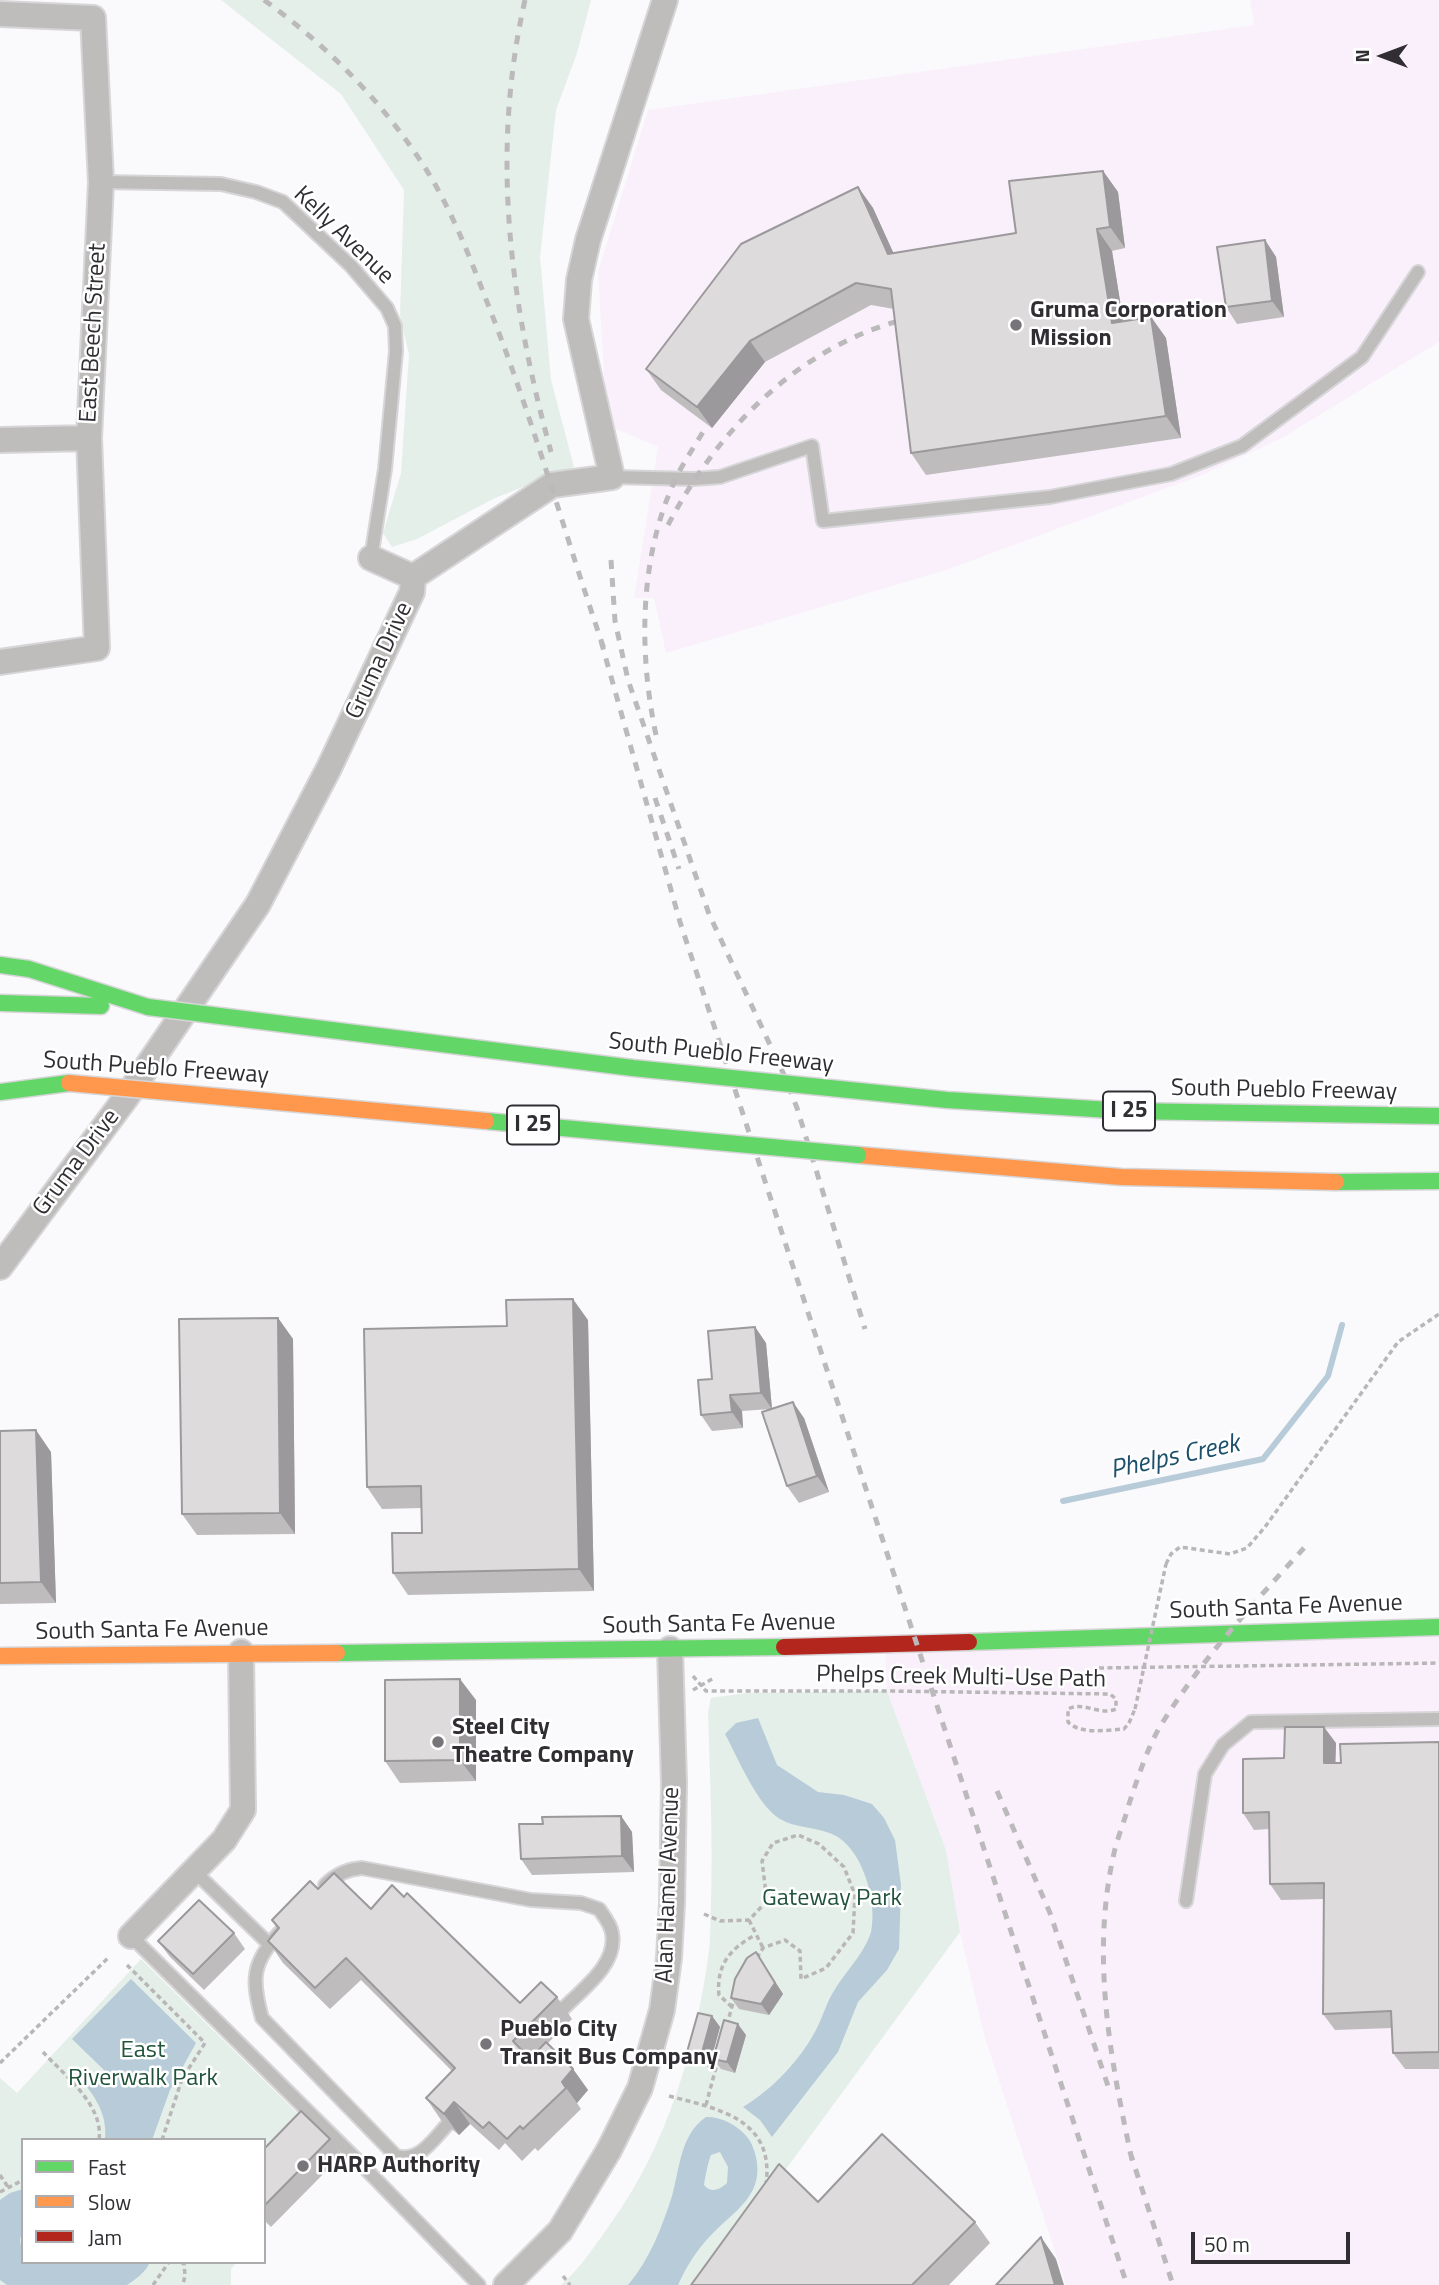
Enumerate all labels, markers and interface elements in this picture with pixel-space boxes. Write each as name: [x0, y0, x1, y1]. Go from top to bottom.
north arrow: [1348, 21, 1418, 91]
text: N: [1347, 49, 1376, 63]
street label: Kelly Avenue: [287, 181, 399, 291]
street label: East Beech Street: [75, 243, 113, 423]
place label: Gruma Corporation Mission: [1030, 297, 1227, 353]
marker: Gruma Corporation Mission: [1008, 317, 1024, 333]
street label: Gruma Drive: [340, 598, 420, 724]
street label: South Pueblo Freeway: [607, 1028, 835, 1080]
street label: South Pueblo Freeway: [42, 1047, 270, 1091]
street label: South Pueblo Freeway: [1171, 1075, 1397, 1107]
road number: I 25: [1103, 1092, 1155, 1130]
street label: Gruma Drive: [28, 1104, 126, 1222]
road number: I 25: [507, 1106, 559, 1144]
water label: Phelps Creek: [1108, 1429, 1242, 1487]
street label: South Santa Fe Avenue: [1169, 1590, 1403, 1626]
street label: South Santa Fe Avenue: [602, 1609, 836, 1641]
street label: South Santa Fe Avenue: [35, 1615, 269, 1647]
street label: Phelps Creek Multi-Use Path: [816, 1661, 1106, 1695]
place label: Steel City Theatre Company: [452, 1714, 634, 1770]
marker: Steel City Theatre Company: [430, 1734, 446, 1750]
street label: Alan Hamel Avenue: [651, 1786, 687, 1984]
park label: Gateway Park: [762, 1885, 902, 1913]
place label: Pueblo City Transit Bus Company: [500, 2016, 718, 2072]
marker: Pueblo City Transit Bus Company: [478, 2036, 494, 2052]
park label: East Riverwalk Park: [68, 2037, 218, 2093]
legend: [21, 2138, 266, 2264]
text: Fast: [88, 2151, 126, 2183]
place label: HARP Authority: [317, 2152, 480, 2180]
marker: HARP Authority: [295, 2158, 311, 2174]
text: Slow: [88, 2186, 131, 2218]
scale bar: [1194, 2218, 1353, 2262]
text: Jam: [88, 2221, 122, 2253]
text: 50 m: [1204, 2228, 1250, 2260]

